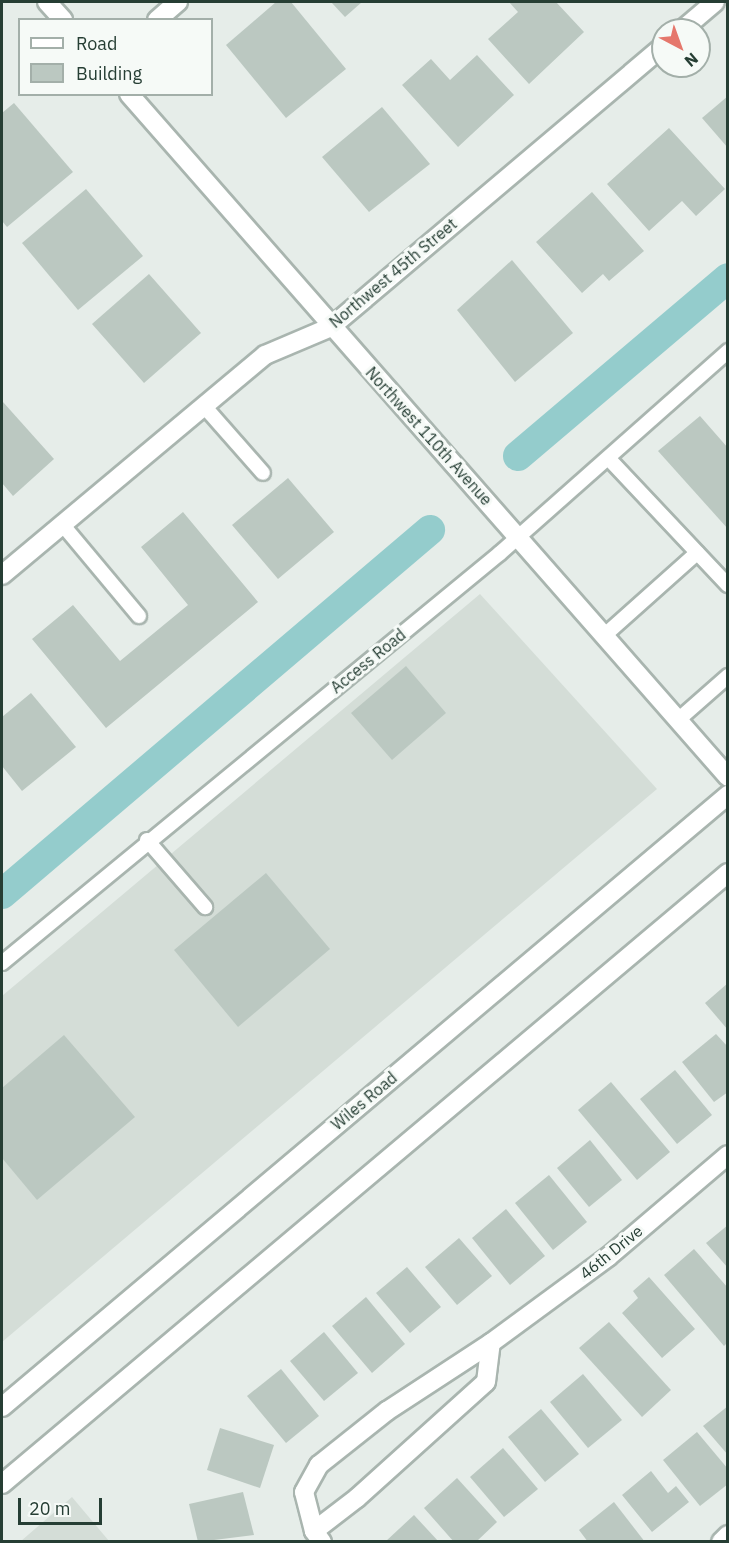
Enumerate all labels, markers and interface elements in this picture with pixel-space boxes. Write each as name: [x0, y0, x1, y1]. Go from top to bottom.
legend: [18, 18, 213, 96]
north arrow: [651, 18, 711, 78]
text: Road: [76, 32, 117, 55]
text: N: [681, 49, 702, 71]
text: Building: [76, 62, 142, 85]
street label: Northwest 45th Street: [325, 214, 461, 332]
street label: Northwest 110th Avenue: [362, 363, 496, 509]
street label: Access Road: [327, 625, 409, 697]
street label: Wiles Road: [327, 1068, 401, 1134]
street label: 46th Drive: [576, 1221, 646, 1283]
scale bar: [21, 1486, 105, 1524]
text: 20 m: [29, 1497, 71, 1520]

